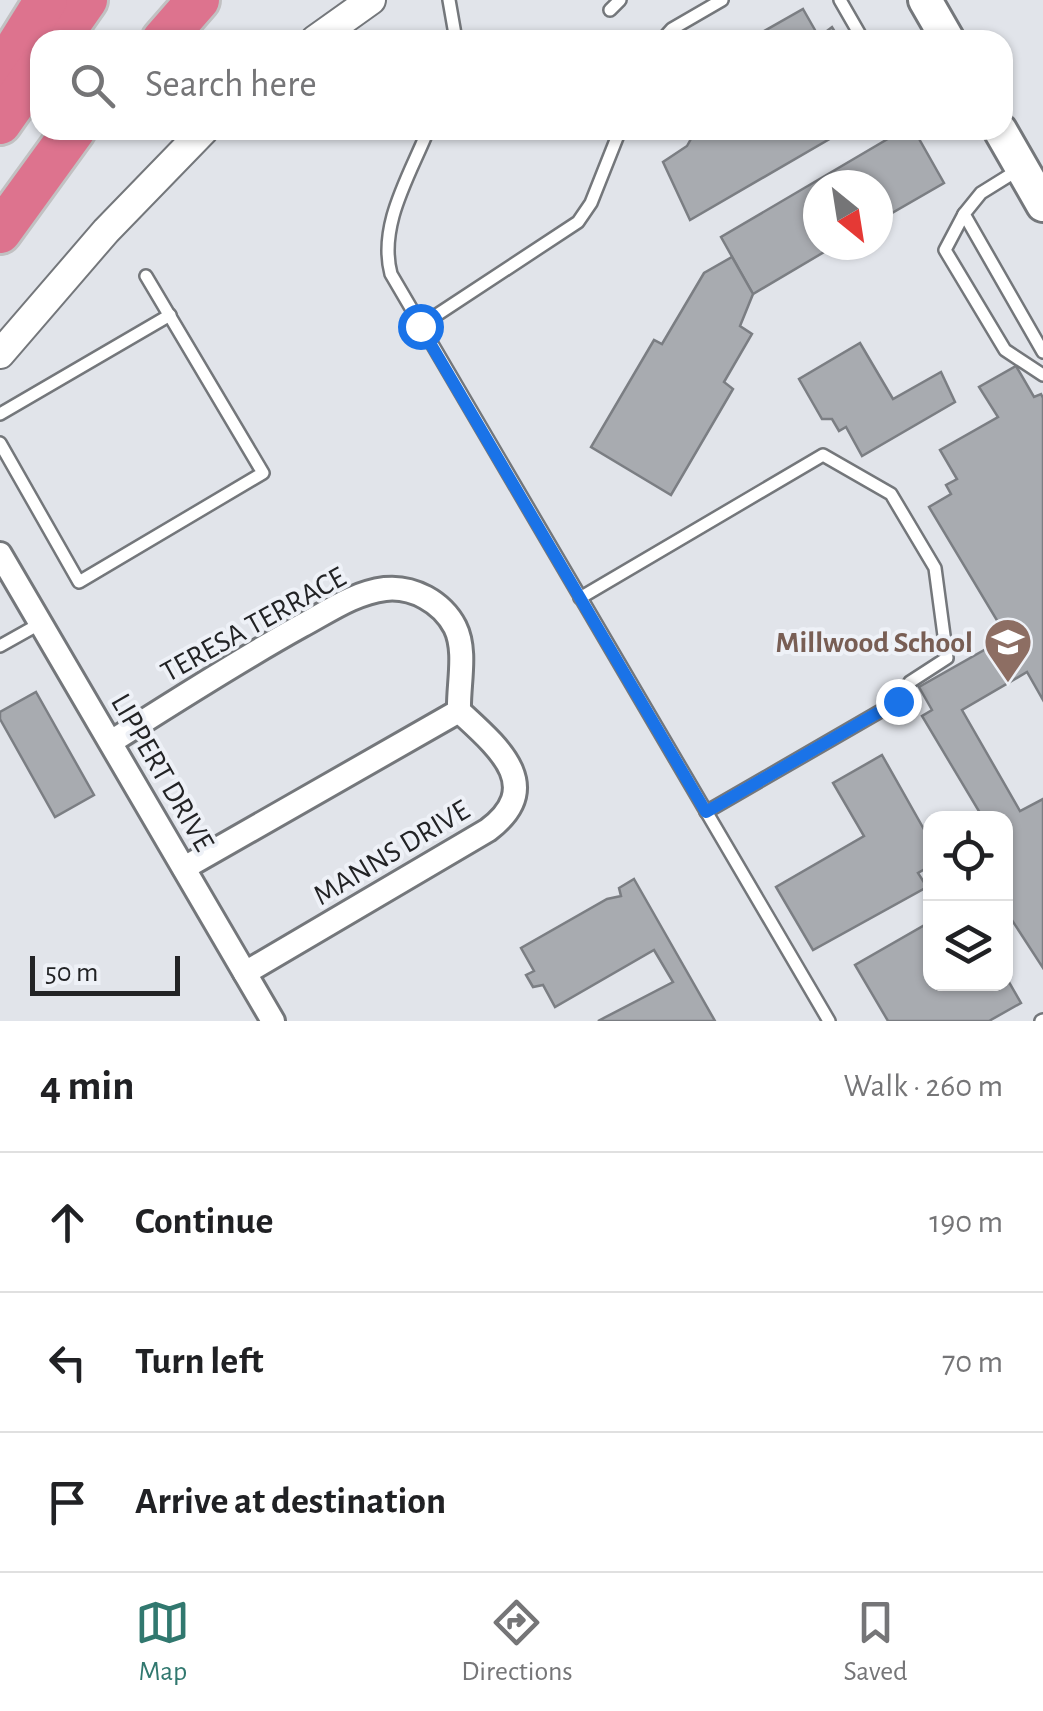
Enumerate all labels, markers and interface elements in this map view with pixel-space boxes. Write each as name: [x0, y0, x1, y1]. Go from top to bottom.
search box: [30, 30, 1013, 140]
icon: search: [65, 58, 120, 113]
text: Search here: [145, 66, 317, 104]
north arrow: [803, 170, 893, 260]
route start: [398, 304, 444, 350]
street label: TERESA TERRACE: [156, 562, 351, 688]
school or university icon: Millwood School: [982, 616, 1034, 684]
place label: Millwood School: [776, 628, 973, 658]
route end: [876, 679, 922, 725]
street label: LIPPERT DRIVE: [105, 689, 219, 856]
street label: MANNS DRIVE: [308, 795, 475, 911]
map controls: [923, 811, 1013, 991]
button: locate: [923, 811, 1013, 901]
button: layers: [923, 901, 1013, 991]
scale bar: [30, 951, 180, 996]
text: 50 m: [45, 959, 99, 987]
text: 4 min: [40, 1065, 135, 1107]
text: Walk · 260 m: [844, 1070, 1003, 1102]
icon: ahead: [40, 1195, 95, 1250]
text: Continue: [135, 1203, 273, 1241]
text: 190 m: [929, 1206, 1003, 1238]
icon: left: [40, 1335, 95, 1390]
text: Turn left: [135, 1343, 263, 1381]
text: 70 m: [942, 1346, 1003, 1378]
icon: arrive: [40, 1475, 95, 1530]
text: Arrive at destination: [135, 1483, 446, 1521]
tab: Map: [135, 1595, 190, 1689]
tab: Directions: [461, 1595, 573, 1689]
tab: Saved: [844, 1595, 908, 1689]

